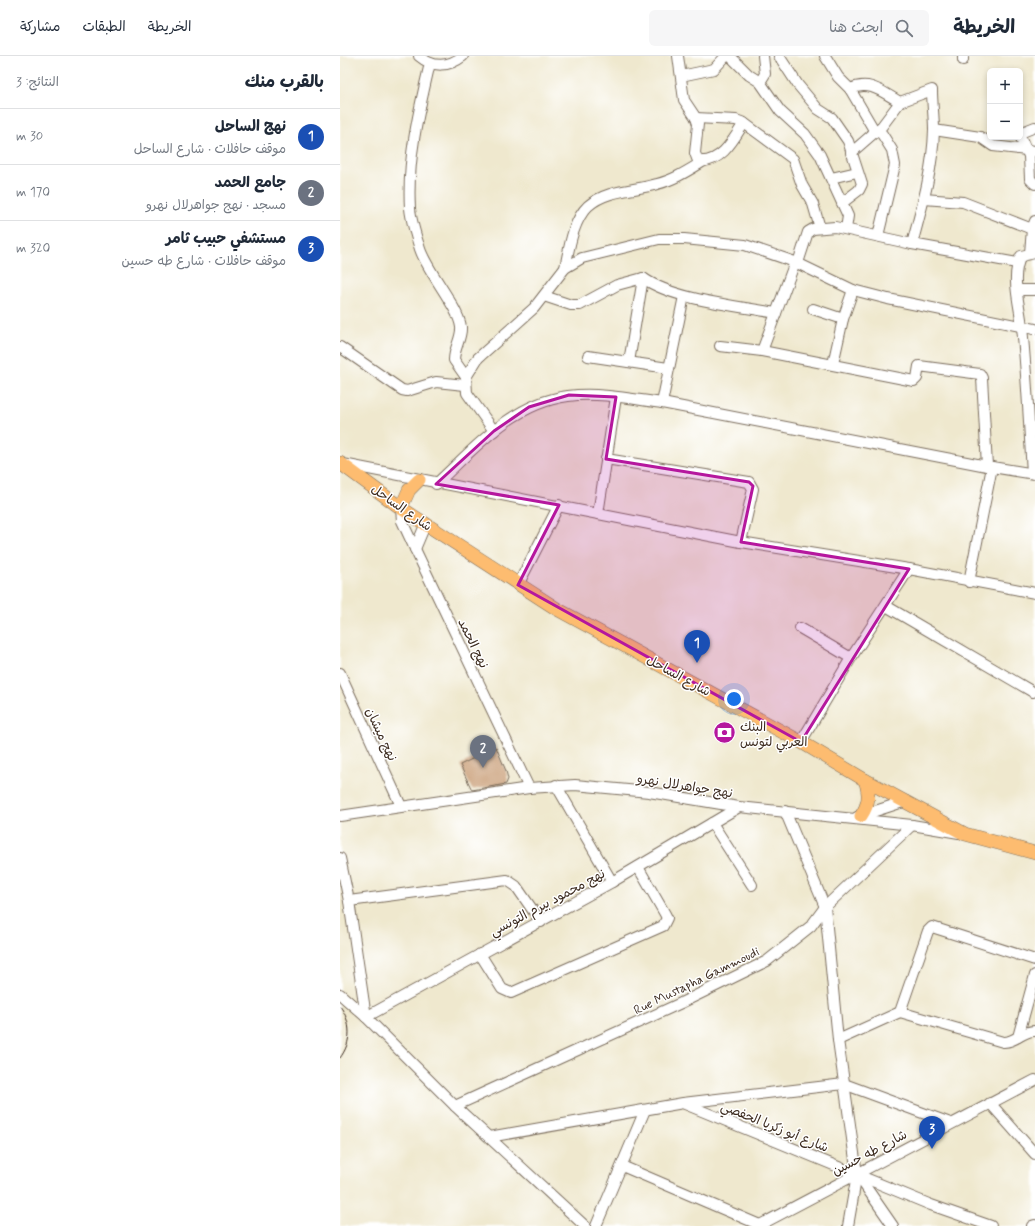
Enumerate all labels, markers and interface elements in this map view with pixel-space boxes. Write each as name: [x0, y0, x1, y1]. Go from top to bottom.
search box: [649, 10, 929, 46]
text: الخريطة: [953, 15, 1015, 40]
icon: search: [893, 17, 915, 39]
text: مشاركة: [20, 18, 60, 36]
text: الطبقات: [82, 18, 126, 36]
text: الخريطة: [148, 18, 191, 36]
text: ابحث هنا: [829, 18, 883, 38]
map controls: [987, 68, 1023, 140]
button: +: [987, 68, 1023, 104]
text: بالقرب منك: [245, 71, 324, 93]
text: النتائج: 3: [16, 74, 59, 91]
button: −: [987, 104, 1023, 140]
text: نهج الساحل: [215, 117, 286, 137]
text: 30 m: [16, 128, 43, 145]
text: 1: [308, 128, 314, 145]
text: موقف حافلات · شارع الساحل: [134, 141, 286, 158]
text: جامع الحمد: [214, 173, 286, 193]
text: 170 m: [16, 184, 50, 201]
text: 2: [308, 184, 314, 201]
text: مسجد · نهج جواهرلال نهرو: [146, 197, 286, 214]
text: مستشفي حبيب ثامر: [166, 229, 286, 249]
text: 320 m: [16, 240, 50, 257]
text: 3: [308, 240, 314, 257]
text: موقف حافلات · شارع طه حسين: [122, 253, 286, 270]
street label: شارع الساحل: [367, 481, 435, 535]
street label: نهج الحمد: [453, 616, 492, 671]
pin: 1: [684, 630, 710, 663]
street label: شارع الساحل: [643, 652, 713, 701]
your location: [724, 689, 744, 709]
street label: نهج ميشان: [361, 705, 400, 764]
place label: البنك العربي لتونس: [740, 719, 808, 753]
bank icon: البنك العربي لتونس: [711, 720, 737, 746]
pin: 2: [470, 735, 496, 768]
street label: نهج جواهرلال نهرو: [635, 770, 734, 802]
street label: نهج محمود بيرم التونسي: [487, 866, 609, 943]
street label: Rue Mustapha Gammoudi: [631, 944, 762, 1019]
street label: شارع أبو زكريا الحفصي: [717, 1098, 831, 1159]
pin: 3: [919, 1116, 945, 1149]
street label: شارع طه حسين: [829, 1126, 910, 1180]

